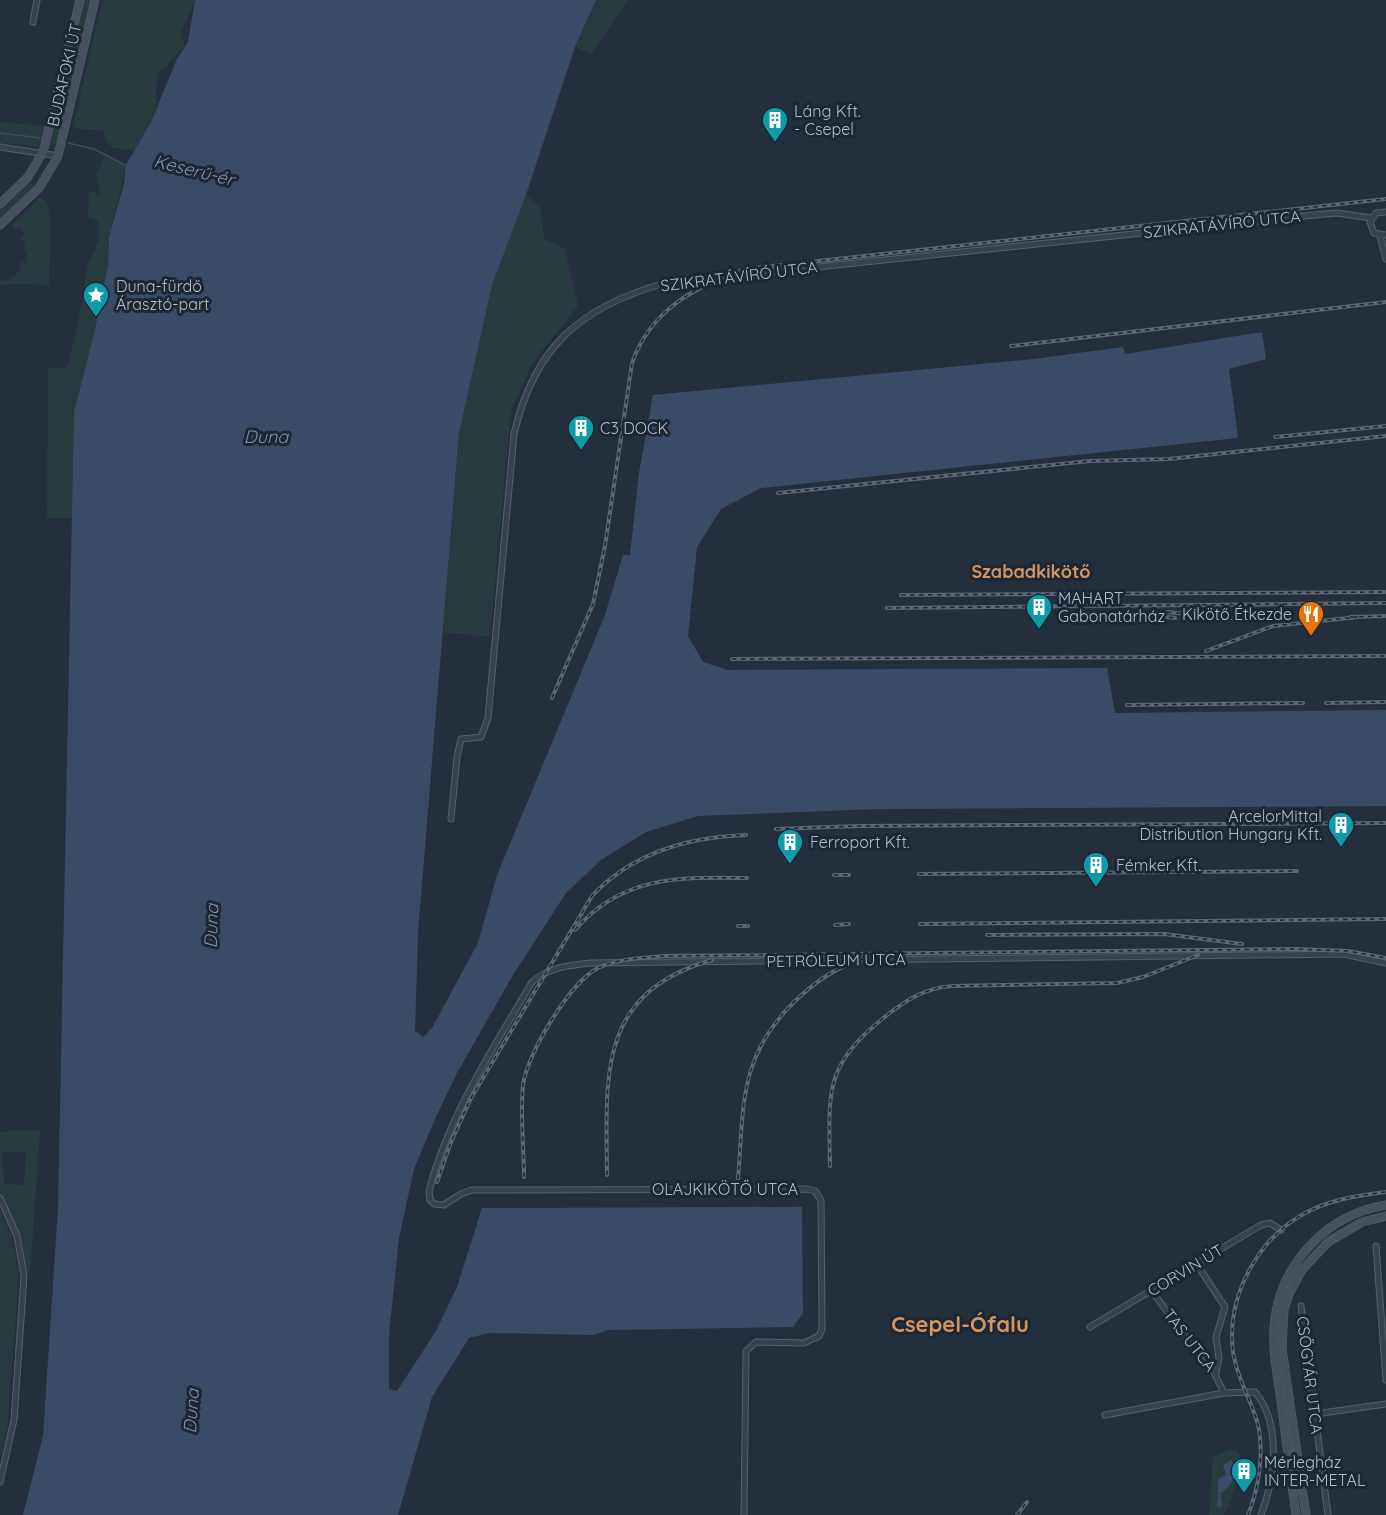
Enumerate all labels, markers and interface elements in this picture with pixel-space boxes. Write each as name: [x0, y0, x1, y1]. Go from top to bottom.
street label: BUDAFOKI ÚT: [42, 21, 86, 128]
place label: Láng Kft. - Csepel: [794, 101, 861, 139]
building icon: Láng Kft. - Csepel: [760, 105, 790, 143]
water label: Keserű-ér: [152, 149, 238, 192]
street label: SZIKRATÁVÍRÓ UTCA: [1142, 206, 1302, 242]
street label: SZIKRATÁVÍRÓ UTCA: [659, 256, 819, 296]
place label: Duna-fürdő Árasztó-part: [116, 276, 210, 314]
place icon: Duna-fürdő Árasztó-part: [81, 280, 111, 318]
building icon: C3 DOCK: [566, 413, 596, 451]
place label: C3 DOCK: [600, 418, 668, 438]
water label: Duna: [244, 425, 289, 448]
district label: Szabadkikötő: [971, 560, 1091, 583]
place label: MAHART Gabonatárház: [1058, 588, 1165, 626]
building icon: MAHART Gabonatárház: [1024, 592, 1054, 630]
restaurant icon: Kikötő Étkezde: [1296, 599, 1326, 637]
place label: Kikötő Étkezde: [1182, 604, 1292, 624]
place label: ArcelorMittal Distribution Hungary Kft.: [1140, 806, 1322, 844]
building icon: ArcelorMittal Distribution Hungary Kft.: [1326, 810, 1356, 848]
building icon: Ferroport Kft.: [775, 827, 805, 865]
place label: Ferroport Kft.: [810, 832, 910, 852]
building icon: Fémker Kft.: [1081, 850, 1111, 888]
place label: Fémker Kft.: [1116, 855, 1201, 875]
water label: Duna: [199, 902, 223, 949]
street label: PETRÓLEUM UTCA: [766, 949, 906, 971]
street label: OLAJKIKÖTŐ UTCA: [652, 1179, 798, 1199]
street label: CORVIN ÚT: [1143, 1239, 1227, 1300]
street label: TAS UTCA: [1159, 1305, 1221, 1375]
district label: Csepel-Ófalu: [891, 1310, 1029, 1338]
street label: CSŐGYÁR UTCA: [1293, 1315, 1327, 1435]
water label: Duna: [178, 1387, 204, 1434]
place label: Mérlegház INTER-METAL: [1264, 1452, 1366, 1490]
building icon: Mérlegház INTER-METAL: [1229, 1456, 1259, 1494]

